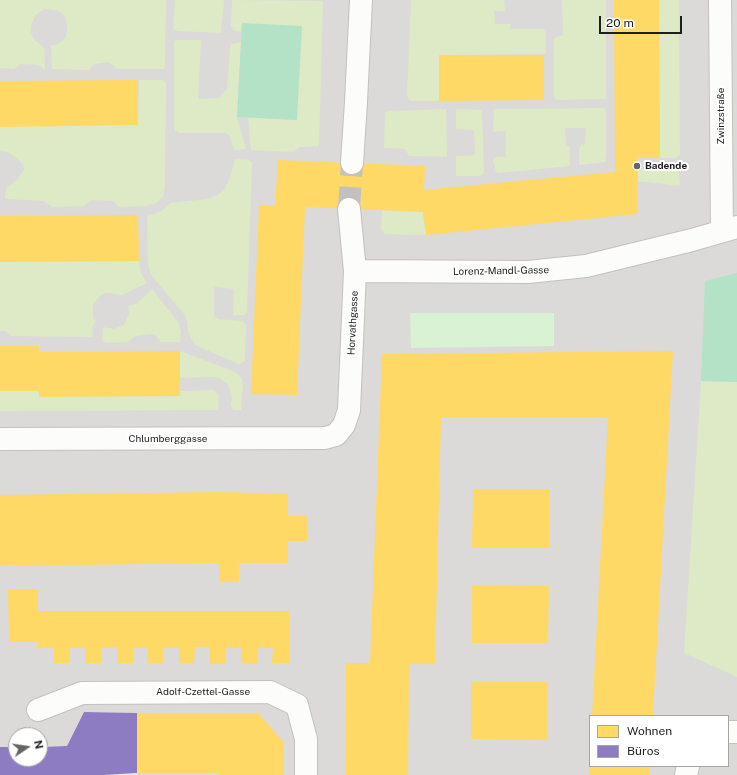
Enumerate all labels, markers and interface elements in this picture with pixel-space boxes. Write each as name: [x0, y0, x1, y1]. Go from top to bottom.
scale bar: [601, 8, 684, 34]
text: 20 m: [606, 16, 634, 30]
street label: Zwinzstraße: [715, 88, 727, 144]
place label: Badende: [645, 160, 687, 172]
marker: Badende: [632, 161, 642, 171]
street label: Lorenz-Mandl-Gasse: [453, 264, 549, 278]
street label: Horvathgasse: [345, 290, 361, 356]
street label: Chlumberggasse: [129, 433, 207, 445]
street label: Adolf-Czettel-Gasse: [156, 686, 250, 698]
legend: [589, 715, 729, 767]
text: Wohnen: [627, 724, 672, 738]
north arrow: [8, 727, 48, 767]
text: N: [32, 739, 46, 750]
text: Büros: [627, 744, 660, 758]

